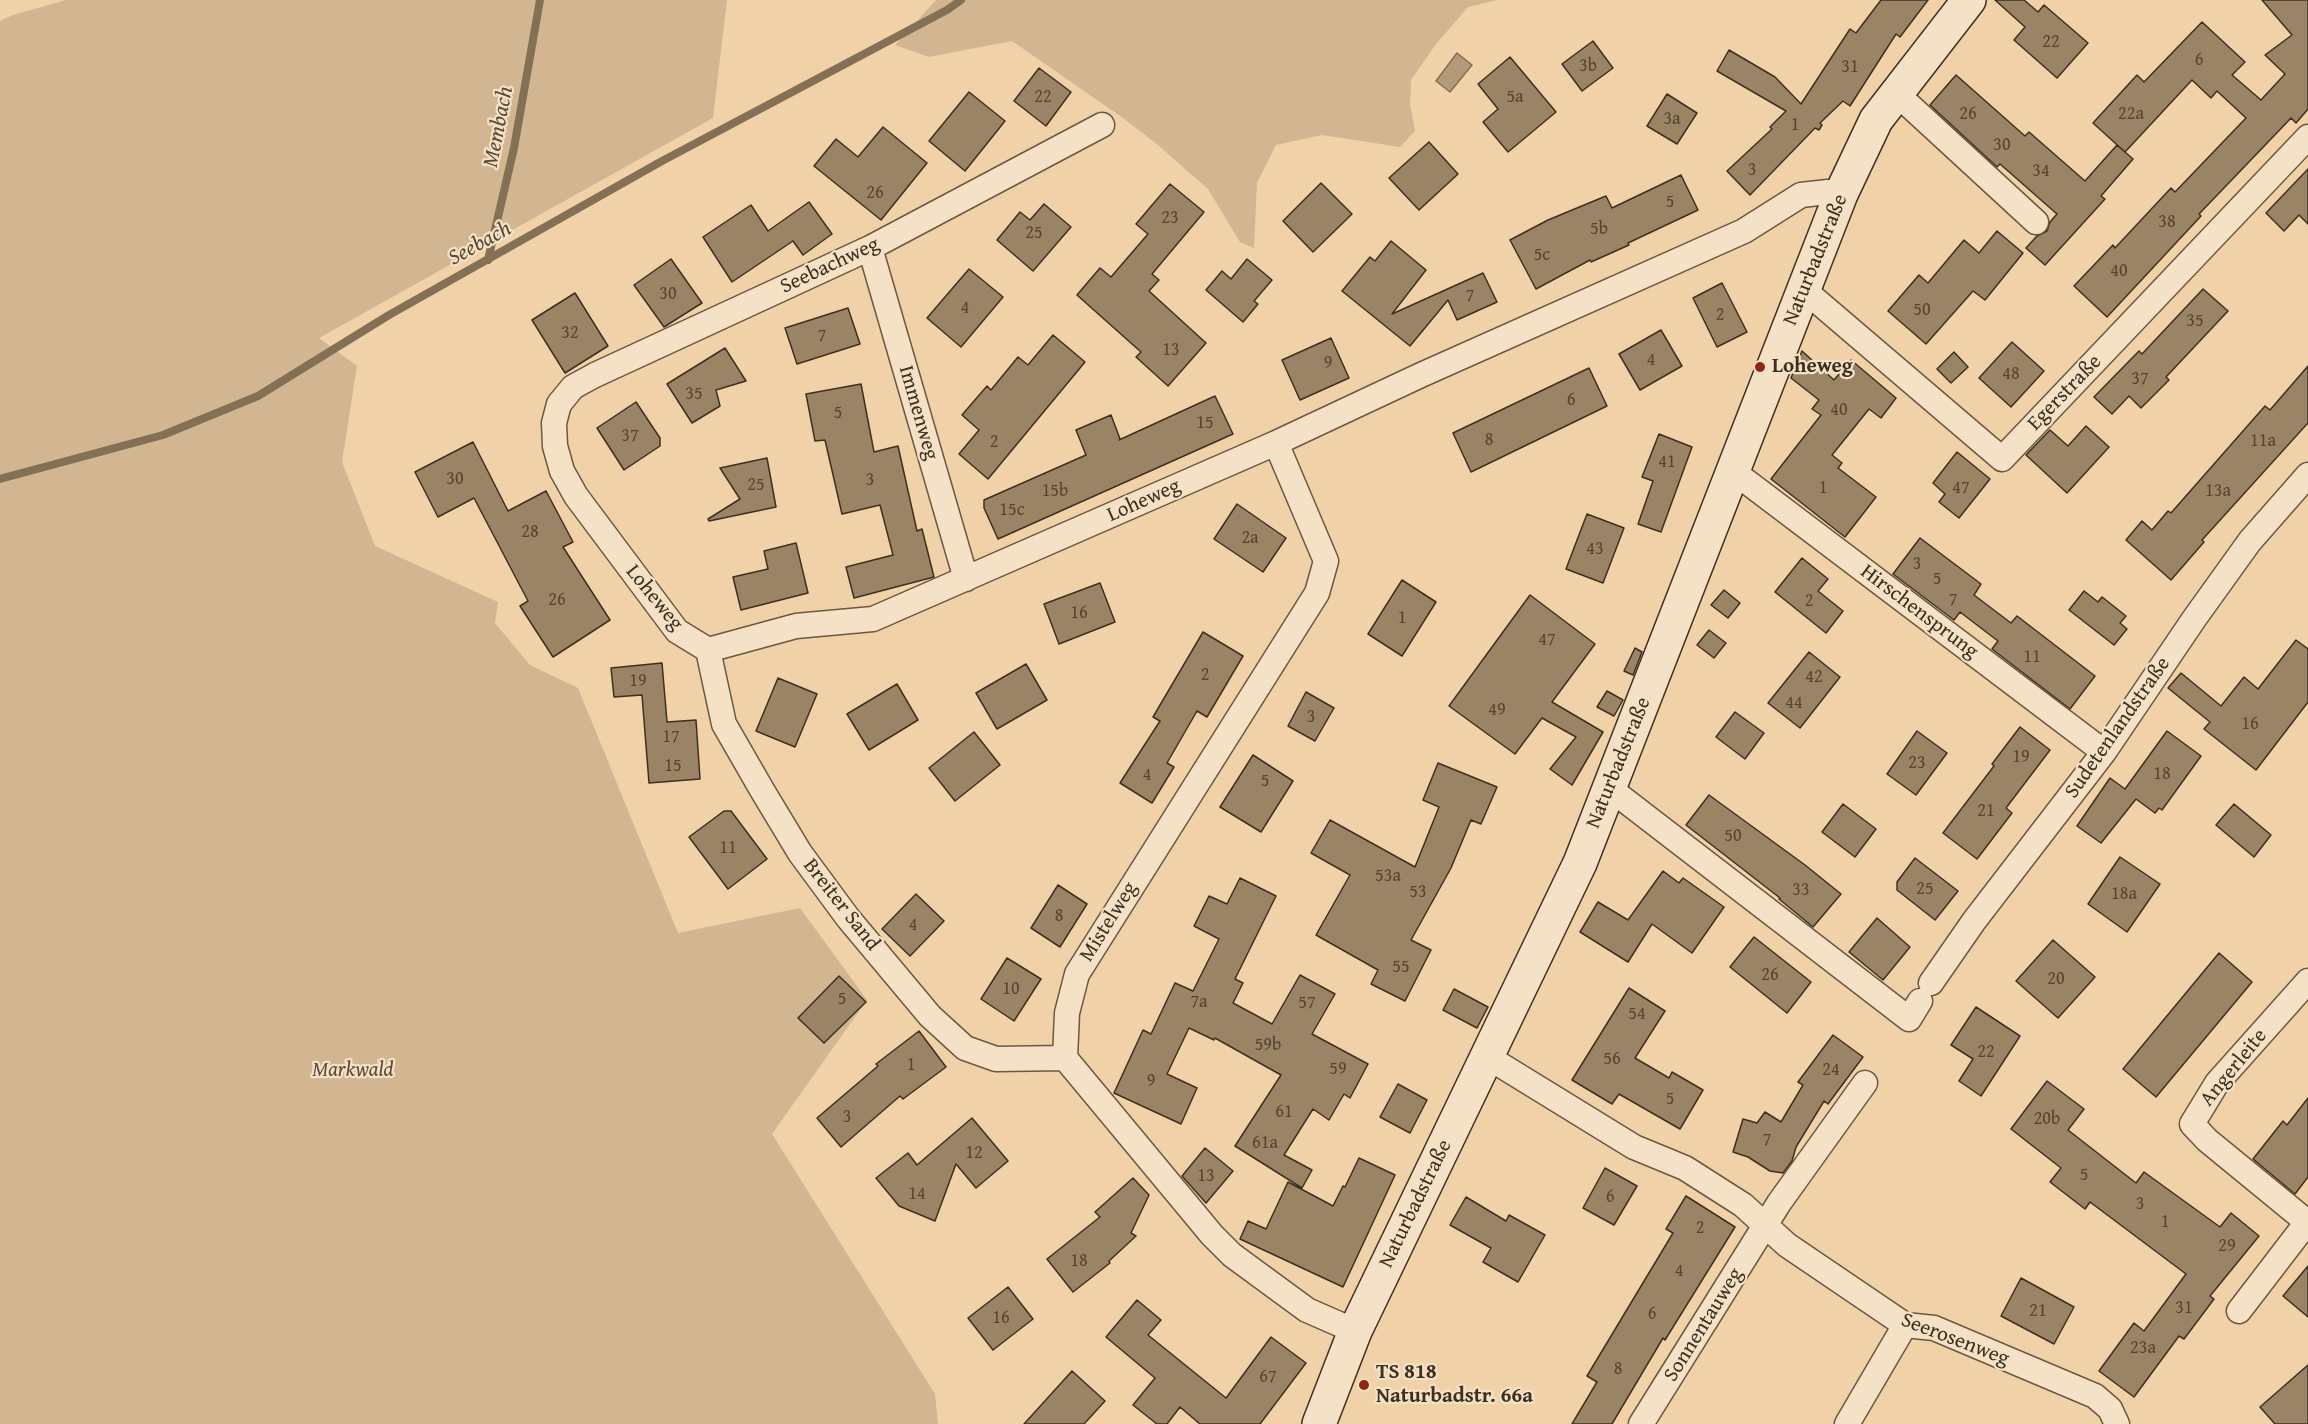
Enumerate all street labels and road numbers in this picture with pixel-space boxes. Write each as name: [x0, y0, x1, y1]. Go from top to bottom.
street label: Naturbadstraße: [1778, 191, 1854, 329]
street label: Seebachweg: [776, 232, 884, 300]
street label: Egerstraße: [2023, 350, 2107, 436]
street label: Immenweg: [892, 363, 944, 463]
street label: Loheweg: [1104, 474, 1184, 528]
street label: Hirschensprung: [1855, 559, 1983, 665]
street label: Loheweg: [620, 560, 688, 636]
street label: Sudetenlandstraße: [2060, 652, 2176, 804]
street label: Naturbadstraße: [1581, 694, 1657, 832]
street label: Breiter Sand: [797, 854, 885, 956]
street label: Mistelweg: [1075, 877, 1143, 967]
street label: Angerleite: [2195, 1024, 2273, 1112]
street label: Naturbadstraße: [1374, 1136, 1458, 1272]
street label: Sonnentauweg: [1659, 1263, 1749, 1387]
street label: Seerosenweg: [1897, 1308, 2013, 1372]

